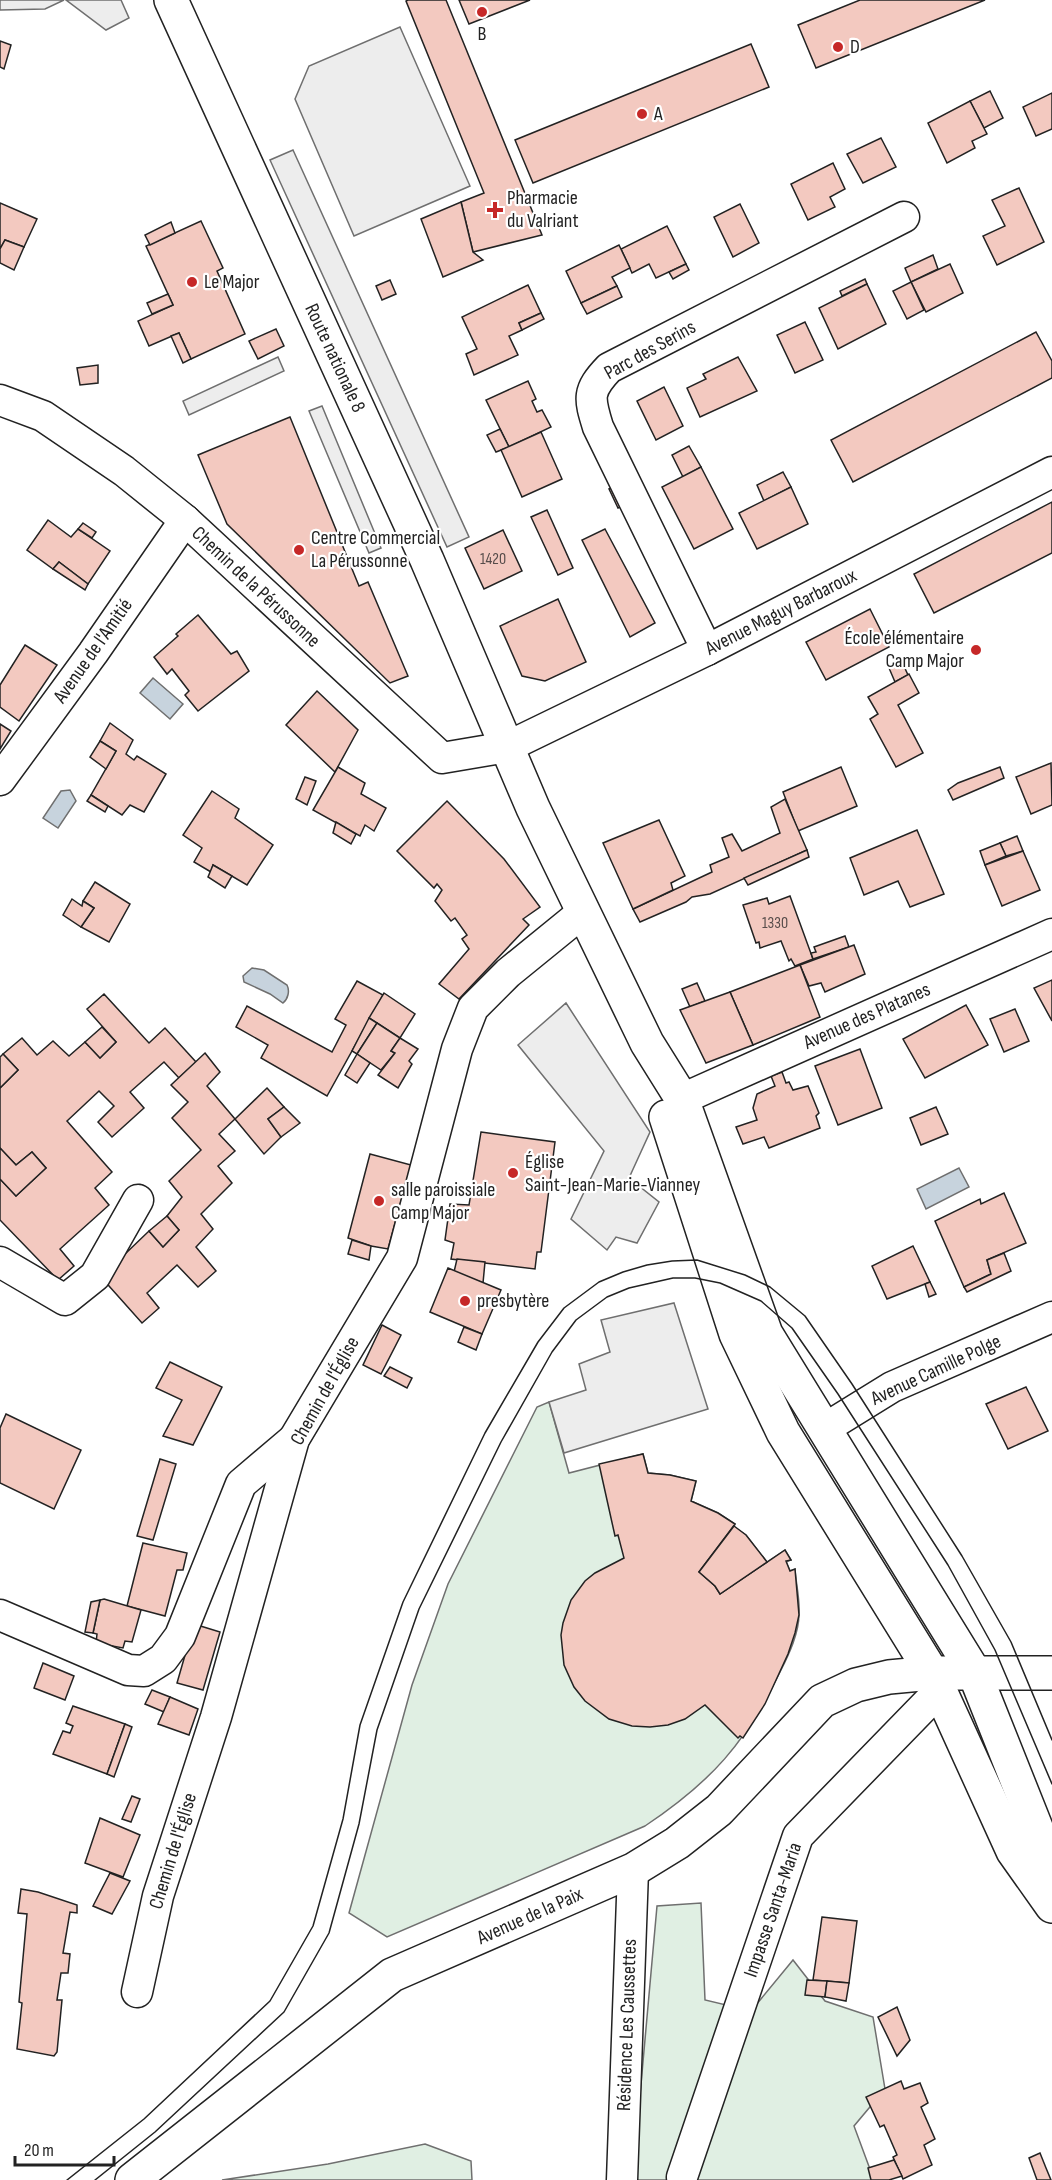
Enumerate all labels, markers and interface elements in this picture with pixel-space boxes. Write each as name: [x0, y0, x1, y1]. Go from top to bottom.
marker: B: [475, 5, 489, 19]
place label: B: [478, 22, 487, 46]
place label: D: [850, 35, 860, 59]
marker: D: [831, 40, 845, 54]
place label: A: [653, 102, 663, 126]
marker: A: [635, 107, 649, 121]
place label: Pharmacie du Valriant: [507, 186, 579, 233]
marker: Pharmacie du Valriant: [488, 203, 502, 217]
place label: Le Major: [204, 270, 260, 294]
marker: Le Major: [185, 275, 199, 289]
street label: Route nationale 8: [299, 300, 371, 416]
street label: Parc des Serins: [600, 315, 700, 385]
street label: Chemin de la Pérussonne: [187, 521, 325, 653]
place label: Centre Commercial La Pérussonne: [311, 526, 440, 573]
marker: Centre Commercial La Pérussonne: [292, 543, 306, 557]
house number: 1420: [480, 550, 506, 569]
street label: Avenue Maguy Barbaroux: [700, 563, 861, 661]
street label: Avenue de l'Amitié: [48, 594, 138, 709]
place label: École élémentaire Camp Major: [844, 626, 964, 673]
marker: École élémentaire Camp Major: [969, 643, 983, 657]
house number: 1330: [762, 914, 788, 933]
street label: Avenue des Platanes: [799, 977, 934, 1055]
place label: Église Saint-Jean-Marie-Vianney: [525, 1150, 701, 1197]
marker: Église Saint-Jean-Marie-Vianney: [506, 1166, 520, 1180]
place label: salle paroissiale Camp Major: [391, 1178, 495, 1225]
marker: salle paroissiale Camp Major: [372, 1194, 386, 1208]
place label: presbytère: [477, 1289, 549, 1313]
marker: presbytère: [458, 1294, 472, 1308]
street label: Avenue Camille Polge: [866, 1329, 1005, 1411]
street label: Chemin de l'Église: [285, 1333, 365, 1449]
street label: Chemin de l'Église: [144, 1790, 202, 1912]
street label: Impasse Santa-Maria: [739, 1839, 807, 1981]
street label: Avenue de la Paix: [472, 1882, 587, 1950]
street label: Résidence Les Caussettes: [612, 1938, 642, 2112]
scale bar: [15, 2129, 114, 2167]
text: 20 m: [24, 2140, 54, 2161]

